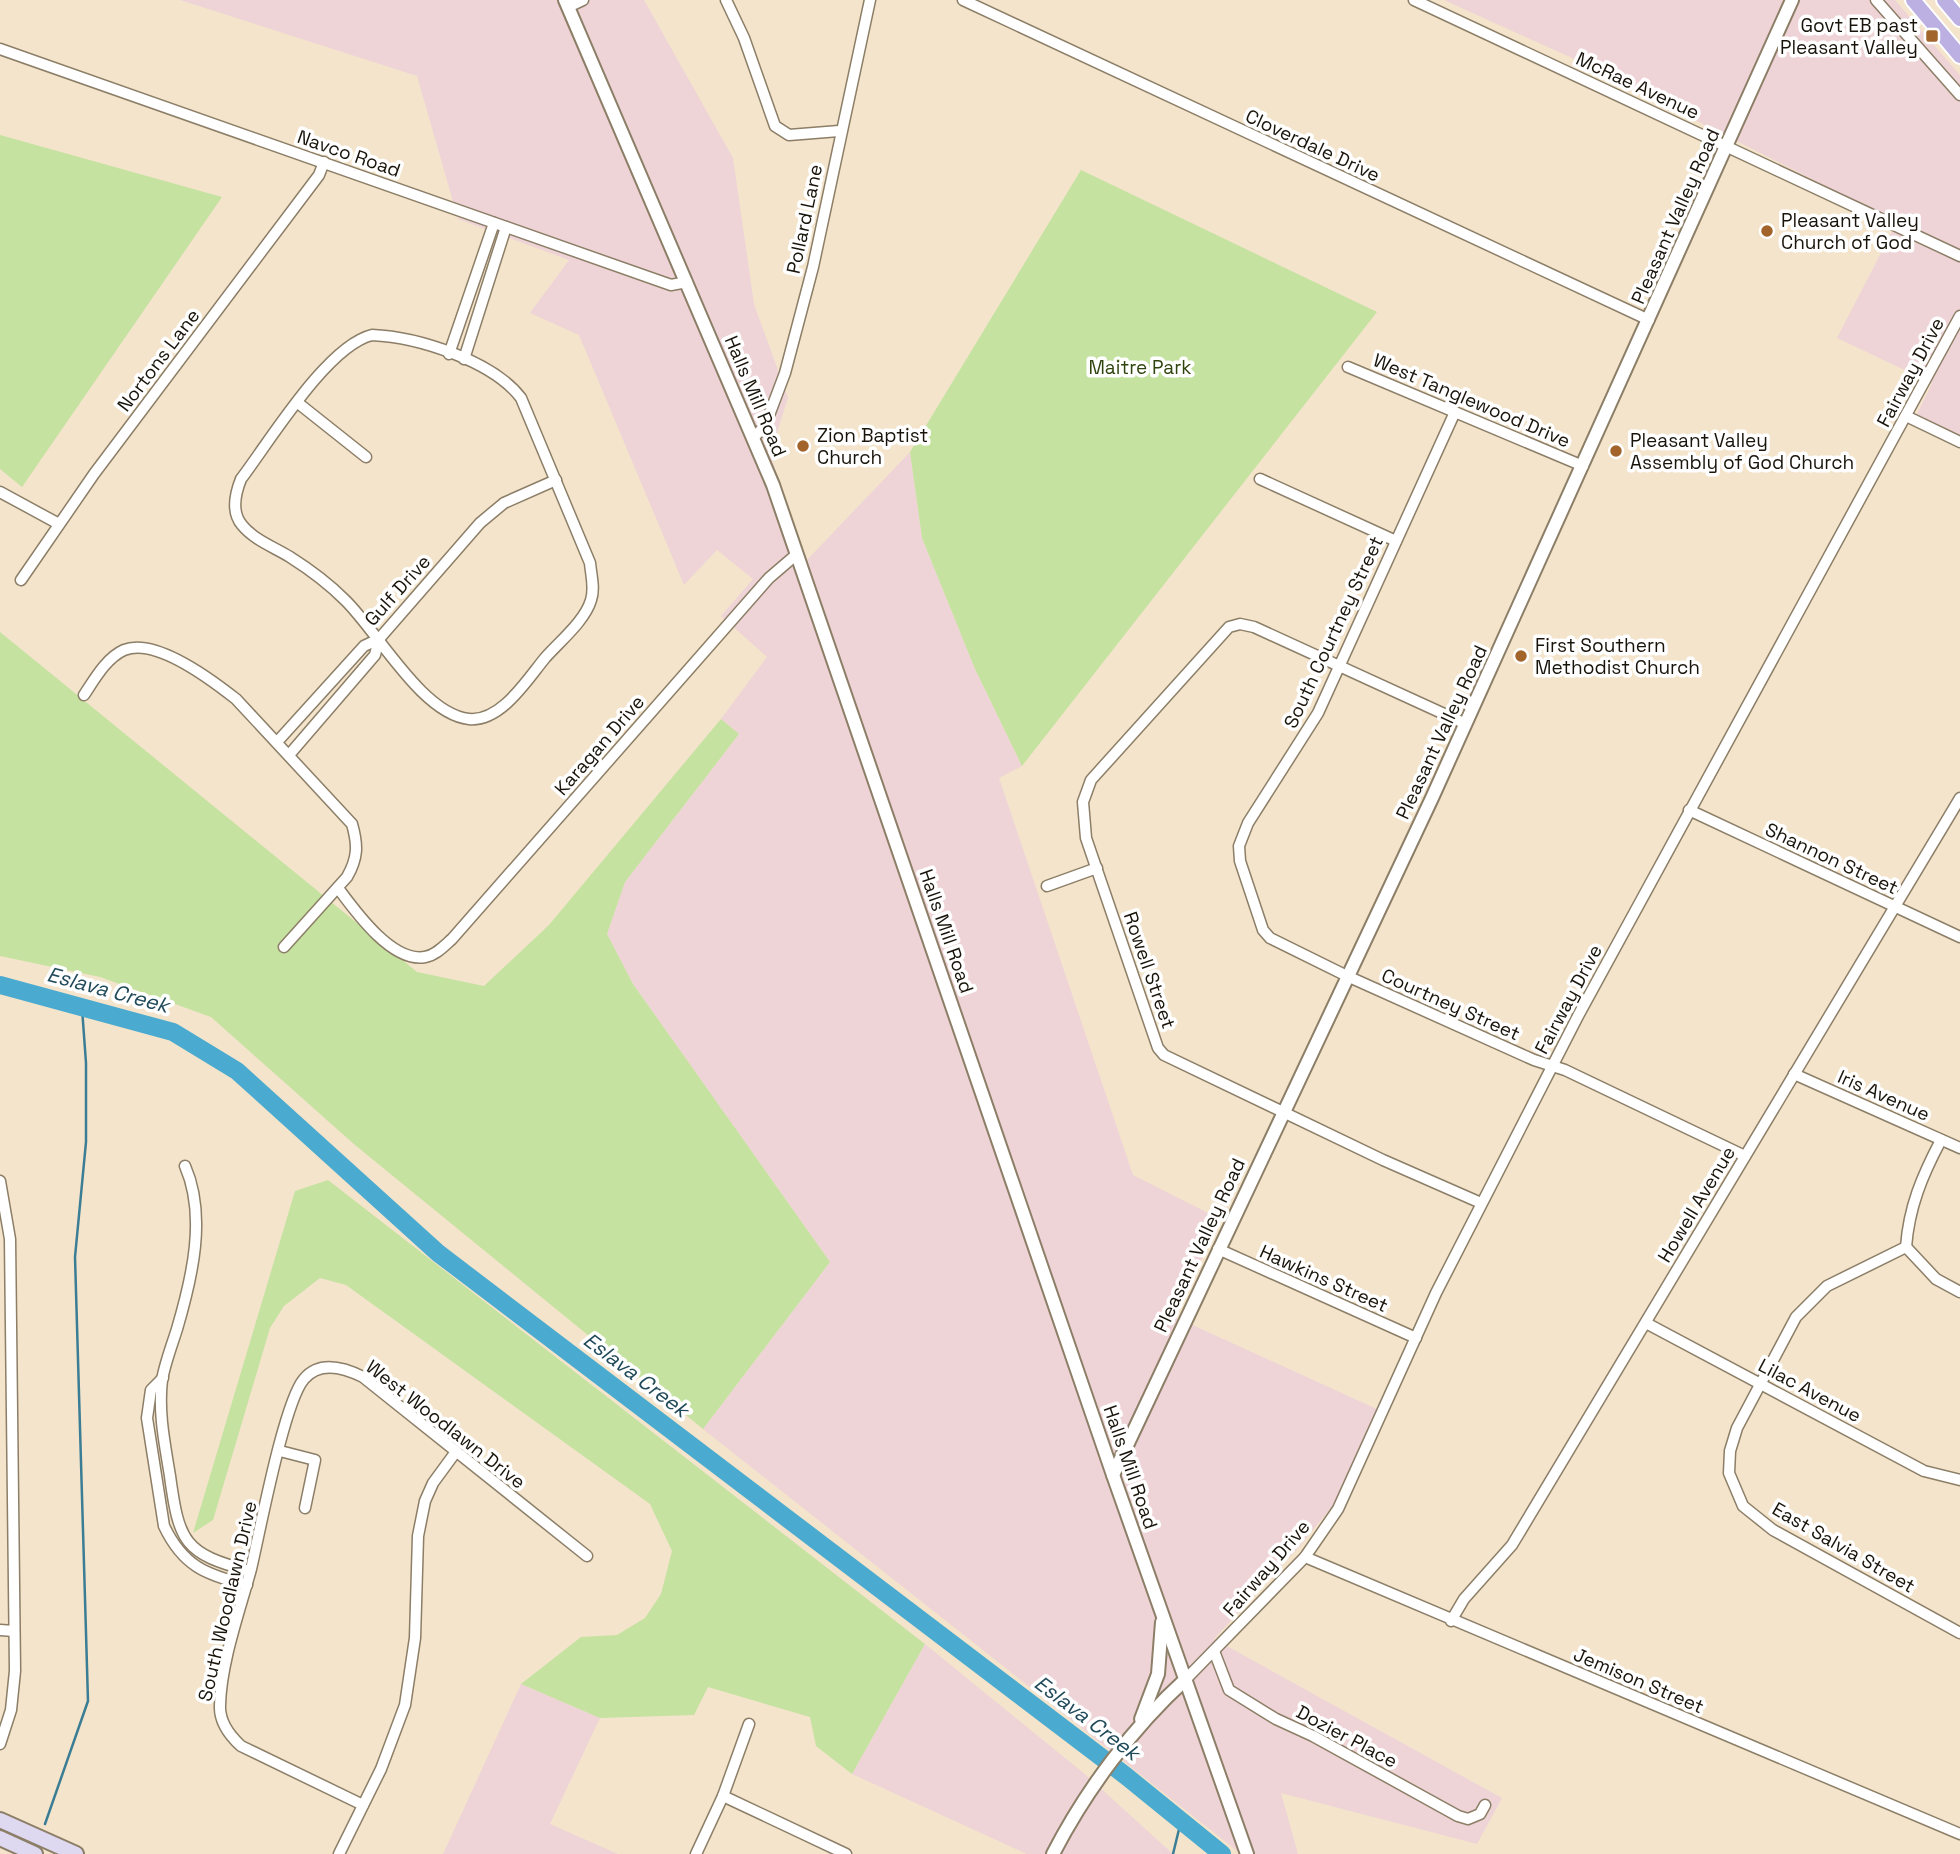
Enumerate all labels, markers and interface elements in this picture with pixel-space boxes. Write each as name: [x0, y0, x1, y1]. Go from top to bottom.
place label: Govt EB past Pleasant Valley: [1780, 13, 1918, 60]
marker: Govt EB past Pleasant Valley: [1924, 28, 1940, 44]
street label: McRae Avenue: [1572, 46, 1704, 125]
street label: Cloverdale Drive: [1242, 103, 1384, 188]
street label: Navco Road: [294, 124, 404, 183]
street label: Pleasant Valley Road: [1625, 125, 1725, 308]
street label: Pollard Lane: [781, 162, 828, 276]
place label: Pleasant Valley Church of God: [1781, 208, 1919, 255]
marker: Pleasant Valley Church of God: [1759, 223, 1775, 239]
street label: Nortons Lane: [112, 304, 205, 417]
street label: Fairway Drive: [1871, 313, 1950, 431]
street label: Halls Mill Road: [719, 332, 792, 461]
street label: West Tanglewood Drive: [1369, 348, 1574, 453]
park label: Maitre Park: [1088, 355, 1192, 380]
place label: Zion Baptist Church: [817, 423, 928, 470]
place label: Pleasant Valley Assembly of God Church: [1630, 428, 1854, 475]
marker: Zion Baptist Church: [795, 438, 811, 454]
marker: Pleasant Valley Assembly of God Church: [1608, 443, 1624, 459]
street label: South Courtney Street: [1278, 532, 1389, 732]
street label: Gulf Drive: [359, 549, 436, 631]
place label: First Southern Methodist Church: [1535, 633, 1700, 680]
street label: Pleasant Valley Road: [1390, 641, 1493, 823]
marker: First Southern Methodist Church: [1513, 648, 1529, 664]
street label: Karagan Drive: [549, 690, 650, 801]
street label: Shannon Street: [1761, 817, 1902, 900]
street label: Halls Mill Road: [914, 866, 979, 996]
street label: Rowell Street: [1118, 908, 1181, 1032]
street label: Fairway Drive: [1529, 940, 1608, 1058]
water label: Eslava Creek: [44, 960, 175, 1019]
street label: Courtney Street: [1378, 963, 1524, 1046]
street label: Iris Avenue: [1834, 1064, 1934, 1127]
street label: Howell Avenue: [1652, 1142, 1741, 1267]
street label: Pleasant Valley Road: [1148, 1154, 1251, 1336]
street label: Hawkins Street: [1256, 1239, 1392, 1318]
water label: Eslava Creek: [578, 1326, 697, 1425]
street label: Lilac Avenue: [1754, 1353, 1866, 1428]
street label: West Woodlawn Drive: [361, 1354, 530, 1494]
street label: Halls Mill Road: [1098, 1402, 1163, 1532]
street label: East Salvia Street: [1768, 1496, 1920, 1598]
street label: South Woodlawn Drive: [192, 1498, 263, 1704]
street label: Fairway Drive: [1217, 1515, 1315, 1622]
street label: Jemison Street: [1570, 1642, 1708, 1719]
water label: Eslava Creek: [1029, 1669, 1148, 1768]
street label: Dozier Place: [1292, 1699, 1402, 1774]

